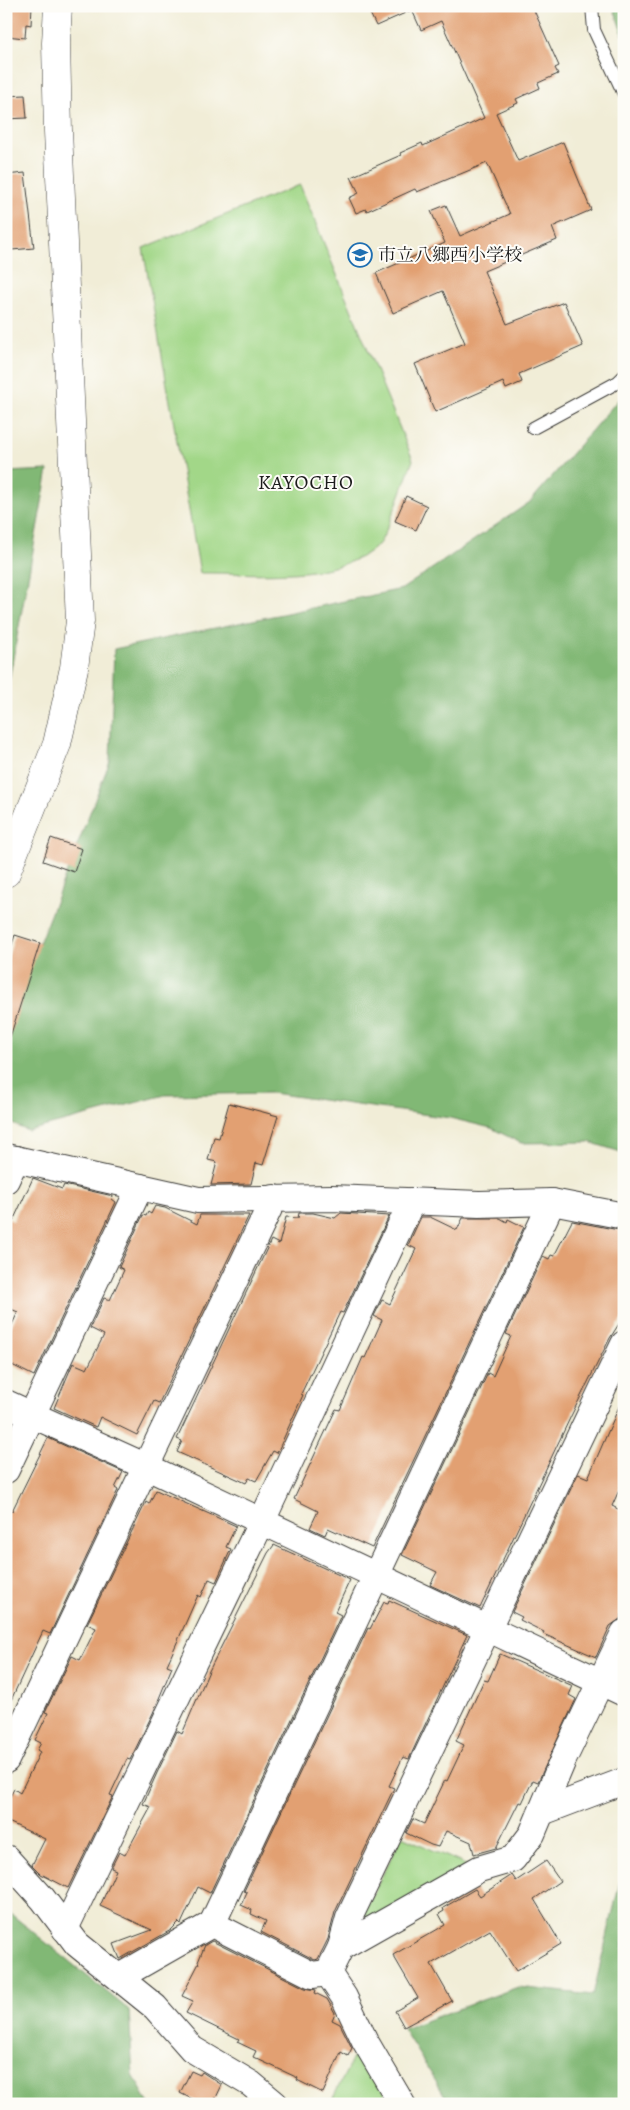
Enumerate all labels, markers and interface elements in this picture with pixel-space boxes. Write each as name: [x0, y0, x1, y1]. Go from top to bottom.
school or university icon: 市立八郷西小学校: [347, 242, 373, 268]
place label: 市立八郷西小学校: [378, 243, 522, 267]
district label: KAYOCHO: [258, 469, 354, 496]

